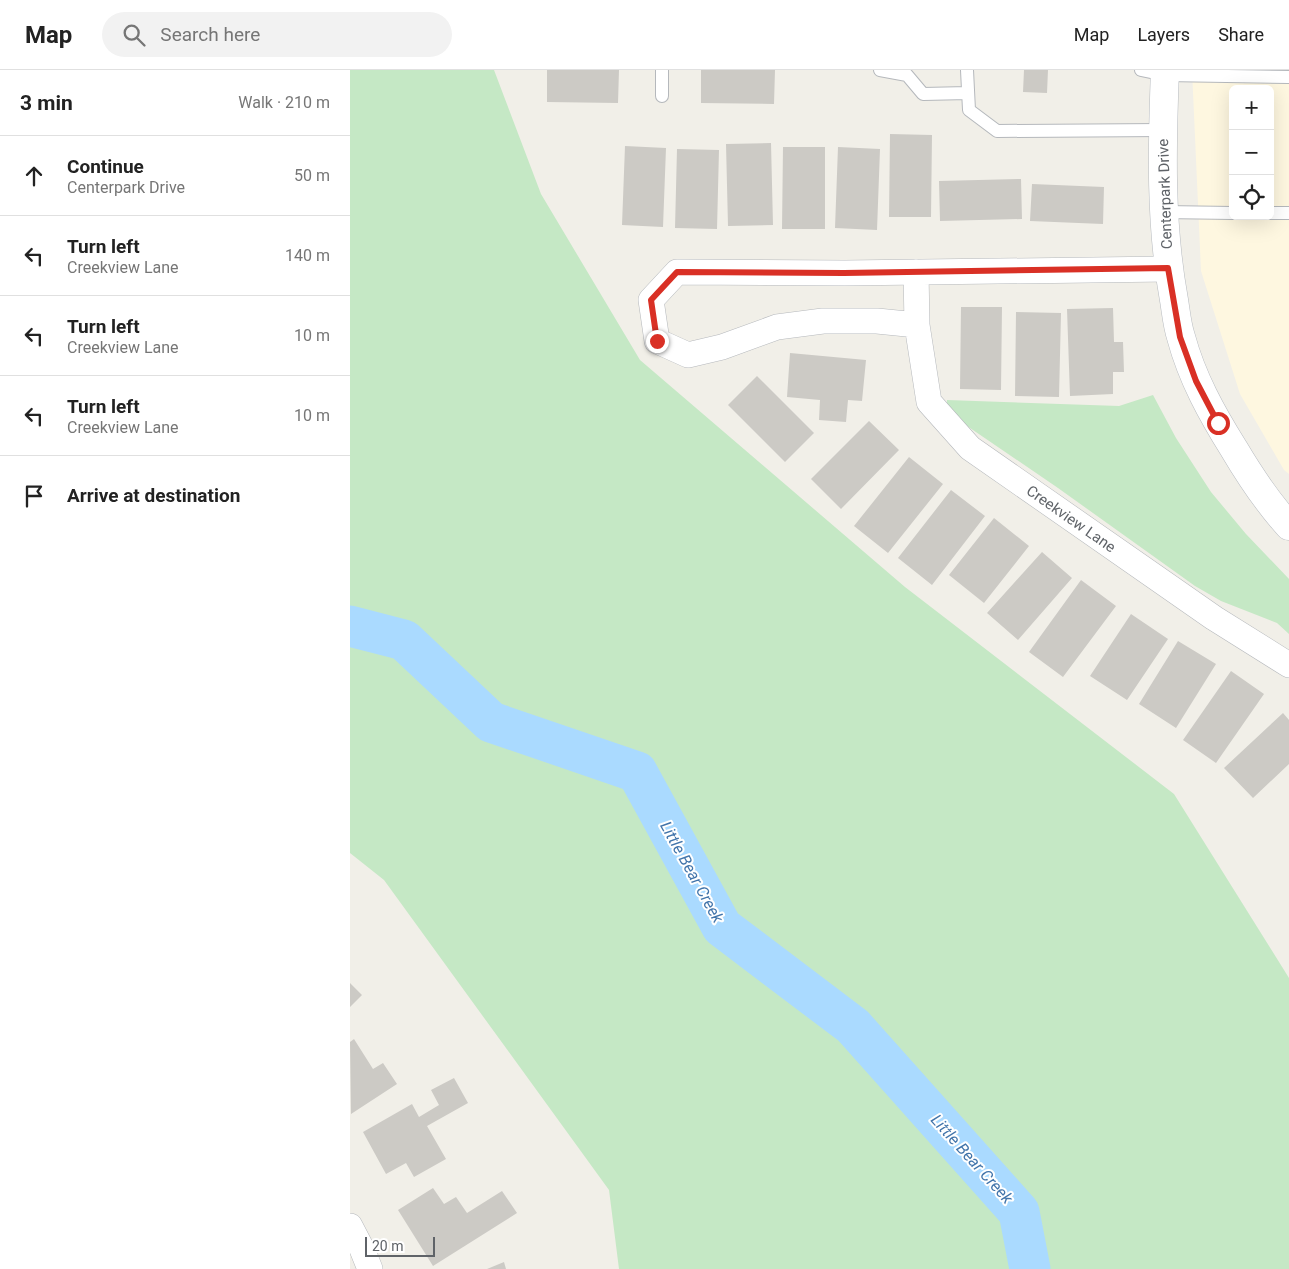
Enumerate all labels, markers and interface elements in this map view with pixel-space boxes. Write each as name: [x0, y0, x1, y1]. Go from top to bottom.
search box: [102, 12, 452, 57]
text: Map: [25, 21, 72, 49]
icon: search: [120, 21, 148, 49]
text: Search here: [160, 23, 260, 46]
text: Map: [1074, 24, 1109, 45]
text: Layers: [1137, 24, 1190, 45]
text: Share: [1218, 24, 1264, 45]
map controls: [1229, 85, 1274, 220]
button: +: [1229, 85, 1274, 130]
text: 3 min: [20, 91, 73, 115]
text: Walk · 210 m: [238, 93, 330, 112]
button: −: [1229, 130, 1274, 175]
street label: Centerpark Drive: [1154, 138, 1176, 250]
text: Continue: [67, 155, 144, 178]
icon: ahead: [20, 162, 48, 190]
text: 50 m: [294, 166, 330, 185]
button: locate: [1229, 175, 1274, 220]
text: Centerpark Drive: [67, 178, 185, 197]
text: Turn left: [67, 235, 140, 258]
icon: left: [20, 242, 48, 270]
text: 140 m: [285, 246, 330, 265]
text: Creekview Lane: [67, 258, 179, 277]
text: Turn left: [67, 315, 140, 338]
icon: left: [20, 322, 48, 350]
text: 10 m: [294, 326, 330, 345]
route end: [646, 330, 669, 353]
text: Creekview Lane: [67, 338, 179, 357]
text: Turn left: [67, 395, 140, 418]
icon: left: [20, 402, 48, 430]
text: 10 m: [294, 406, 330, 425]
route start: [1207, 412, 1230, 435]
text: Creekview Lane: [67, 418, 179, 437]
icon: arrive: [20, 482, 48, 510]
street label: Creekview Lane: [1023, 482, 1119, 556]
text: Arrive at destination: [67, 484, 240, 507]
water label: Little Bear Creek: [656, 818, 728, 927]
water label: Little Bear Creek: [927, 1111, 1018, 1208]
scale bar: [365, 1234, 435, 1257]
text: 20 m: [372, 1238, 404, 1254]

